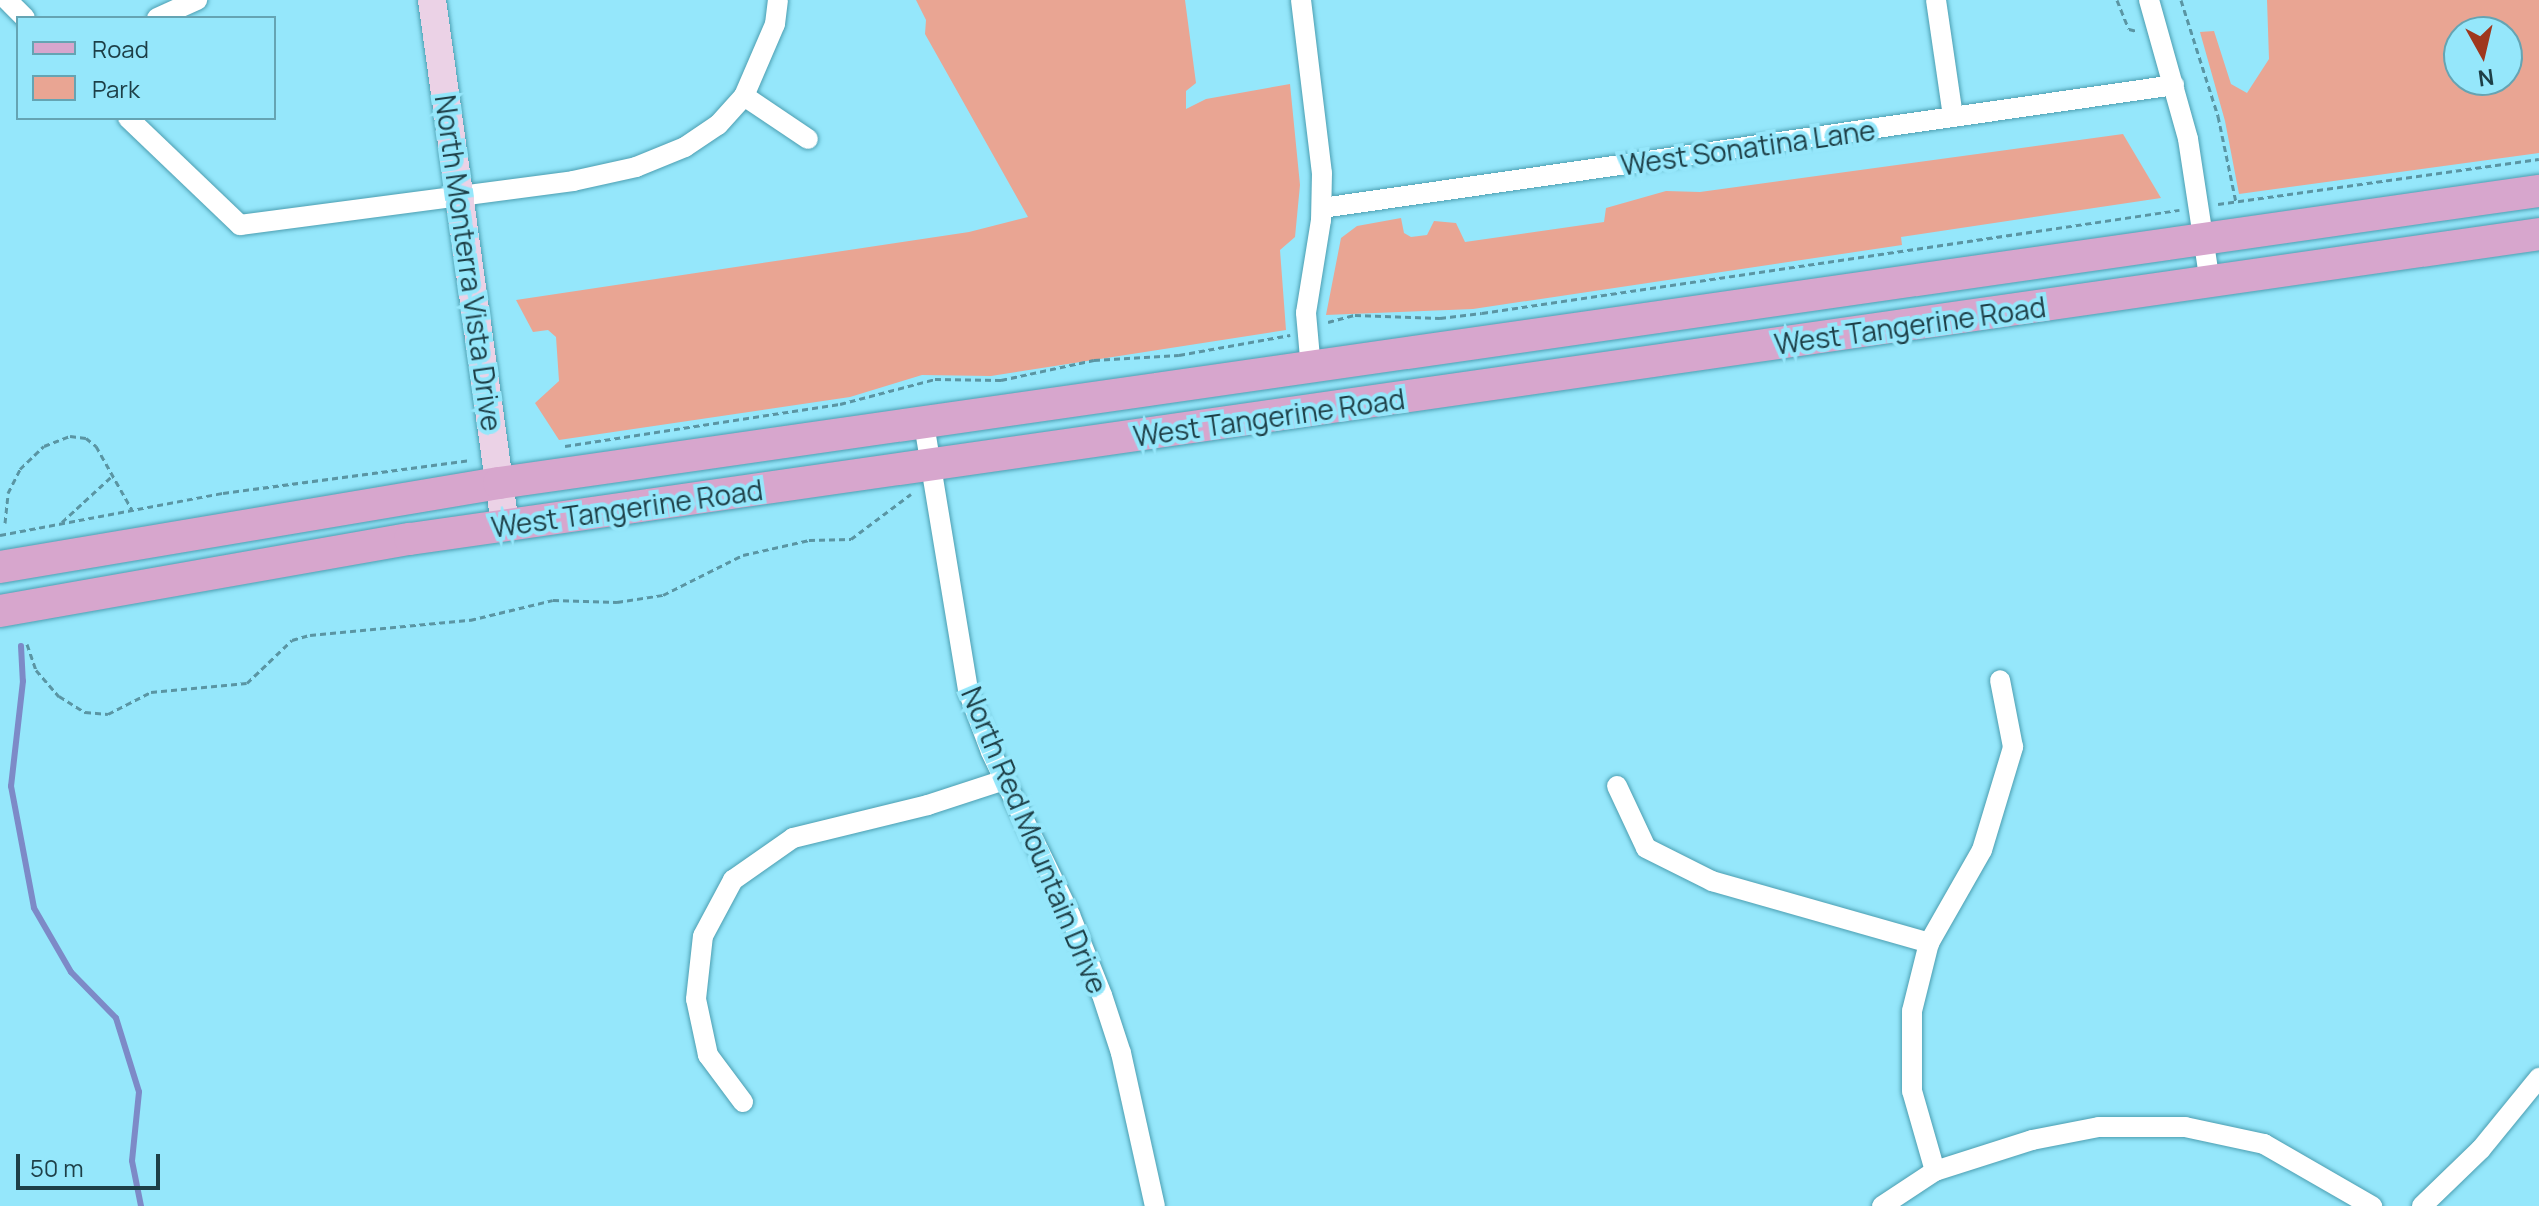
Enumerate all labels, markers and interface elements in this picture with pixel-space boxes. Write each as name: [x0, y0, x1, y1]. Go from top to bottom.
legend: [16, 16, 276, 120]
north arrow: [2443, 16, 2523, 96]
text: Road: [92, 32, 149, 65]
text: N: [2476, 62, 2496, 94]
text: Park: [92, 72, 140, 105]
street label: North Monterra Vista Drive: [429, 93, 509, 433]
street label: West Sonatina Lane: [1619, 113, 1877, 181]
street label: West Tangerine Road: [1772, 289, 2048, 361]
street label: West Tangerine Road: [1131, 381, 1407, 453]
street label: West Tangerine Road: [489, 472, 765, 544]
street label: North Red Mountain Drive: [955, 682, 1115, 998]
scale bar: [20, 1138, 164, 1188]
text: 50 m: [30, 1151, 84, 1184]

